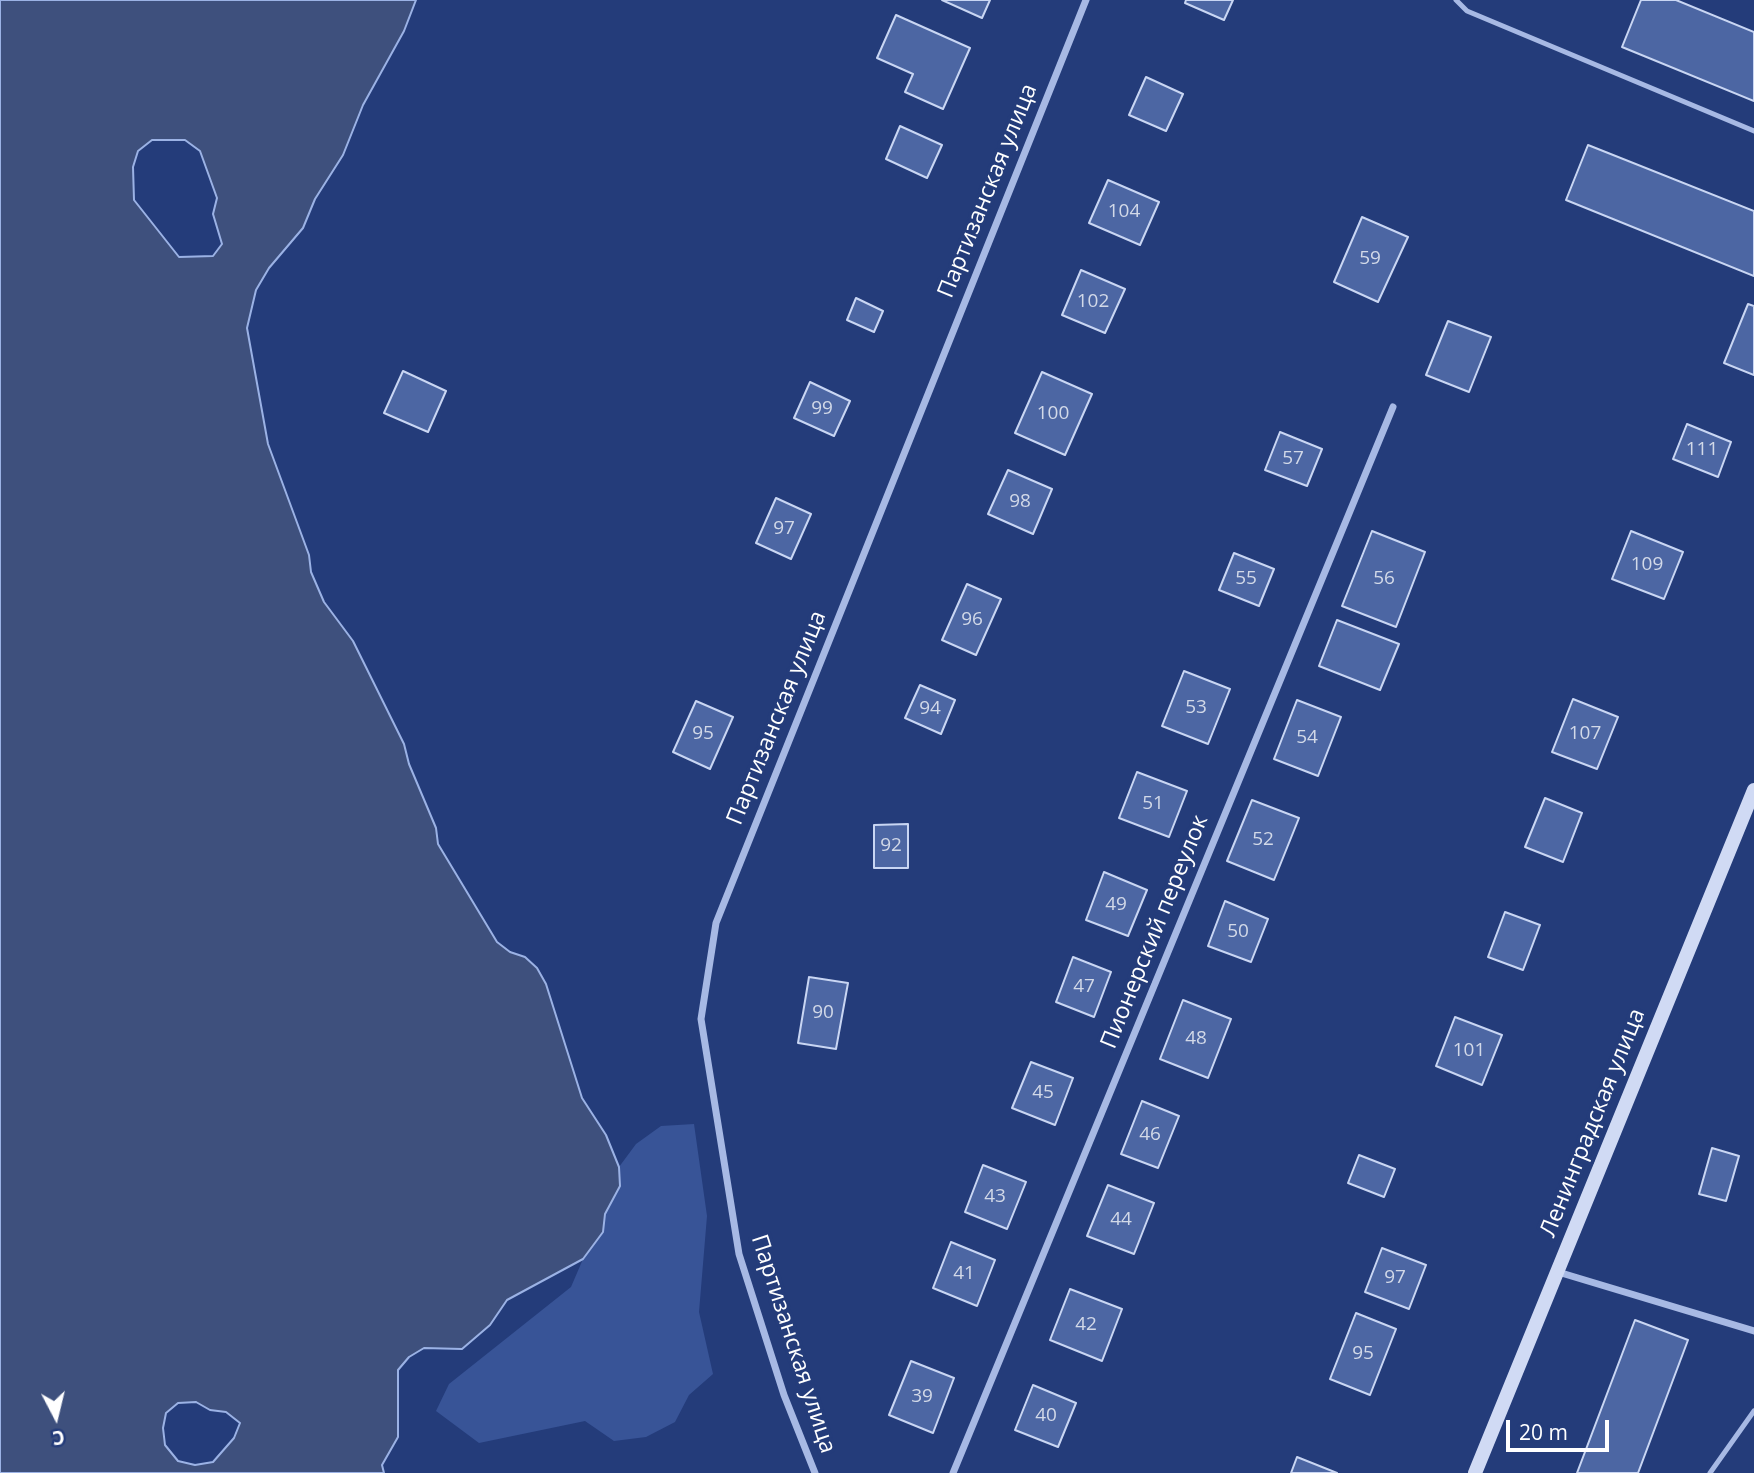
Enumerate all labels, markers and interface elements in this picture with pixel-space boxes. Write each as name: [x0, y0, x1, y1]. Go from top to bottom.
street label: Партизанская улица: [932, 80, 1044, 302]
house number: 104: [1108, 201, 1140, 223]
house number: 59: [1359, 248, 1381, 270]
house number: 102: [1077, 291, 1109, 313]
house number: 99: [811, 398, 833, 420]
house number: 100: [1037, 403, 1069, 425]
house number: 111: [1686, 439, 1718, 461]
house number: 57: [1282, 448, 1304, 470]
house number: 98: [1009, 491, 1031, 513]
house number: 97: [773, 518, 795, 540]
house number: 109: [1631, 554, 1663, 576]
house number: 55: [1235, 568, 1257, 590]
house number: 56: [1373, 568, 1395, 590]
street label: Партизанская улица: [721, 607, 833, 829]
house number: 96: [961, 609, 983, 631]
house number: 53: [1185, 697, 1207, 719]
house number: 94: [919, 698, 941, 720]
house number: 95: [692, 723, 714, 745]
house number: 107: [1569, 723, 1601, 745]
house number: 54: [1296, 727, 1318, 749]
house number: 51: [1142, 793, 1164, 815]
street label: Пионерский переулок: [1095, 811, 1215, 1053]
house number: 52: [1252, 829, 1274, 851]
house number: 92: [880, 835, 902, 857]
house number: 49: [1105, 894, 1127, 916]
house number: 50: [1227, 921, 1249, 943]
house number: 47: [1073, 976, 1095, 998]
house number: 90: [812, 1002, 834, 1024]
street label: Ленинградская улица: [1535, 1005, 1651, 1241]
house number: 48: [1185, 1028, 1207, 1050]
house number: 101: [1453, 1040, 1485, 1062]
house number: 45: [1032, 1082, 1054, 1104]
house number: 46: [1139, 1124, 1161, 1146]
house number: 43: [984, 1186, 1006, 1208]
house number: 44: [1110, 1209, 1132, 1231]
street label: Партизанская улица: [745, 1231, 841, 1457]
house number: 41: [953, 1263, 975, 1285]
house number: 97: [1384, 1267, 1406, 1289]
house number: 42: [1075, 1314, 1097, 1336]
house number: 95: [1352, 1343, 1374, 1365]
north arrow: [21, 1382, 91, 1452]
house number: 39: [911, 1386, 933, 1408]
house number: 40: [1035, 1405, 1057, 1427]
scale bar: [1509, 1406, 1612, 1450]
text: 20 m: [1519, 1418, 1568, 1446]
text: С: [51, 1424, 66, 1451]

